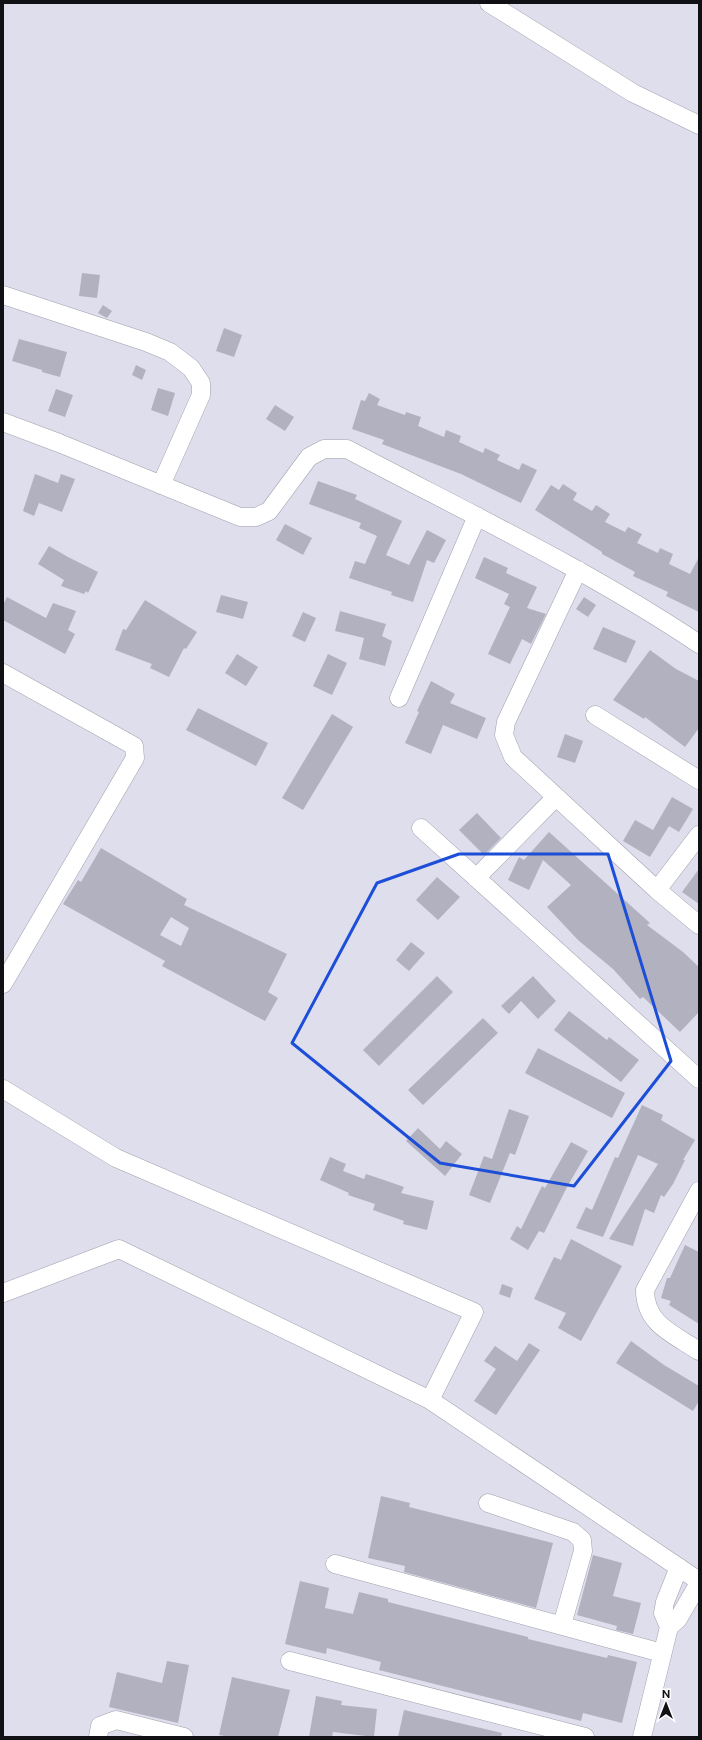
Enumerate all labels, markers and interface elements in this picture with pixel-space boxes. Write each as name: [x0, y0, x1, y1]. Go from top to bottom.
north arrow: [646, 1684, 686, 1724]
text: N: [662, 1688, 670, 1700]

